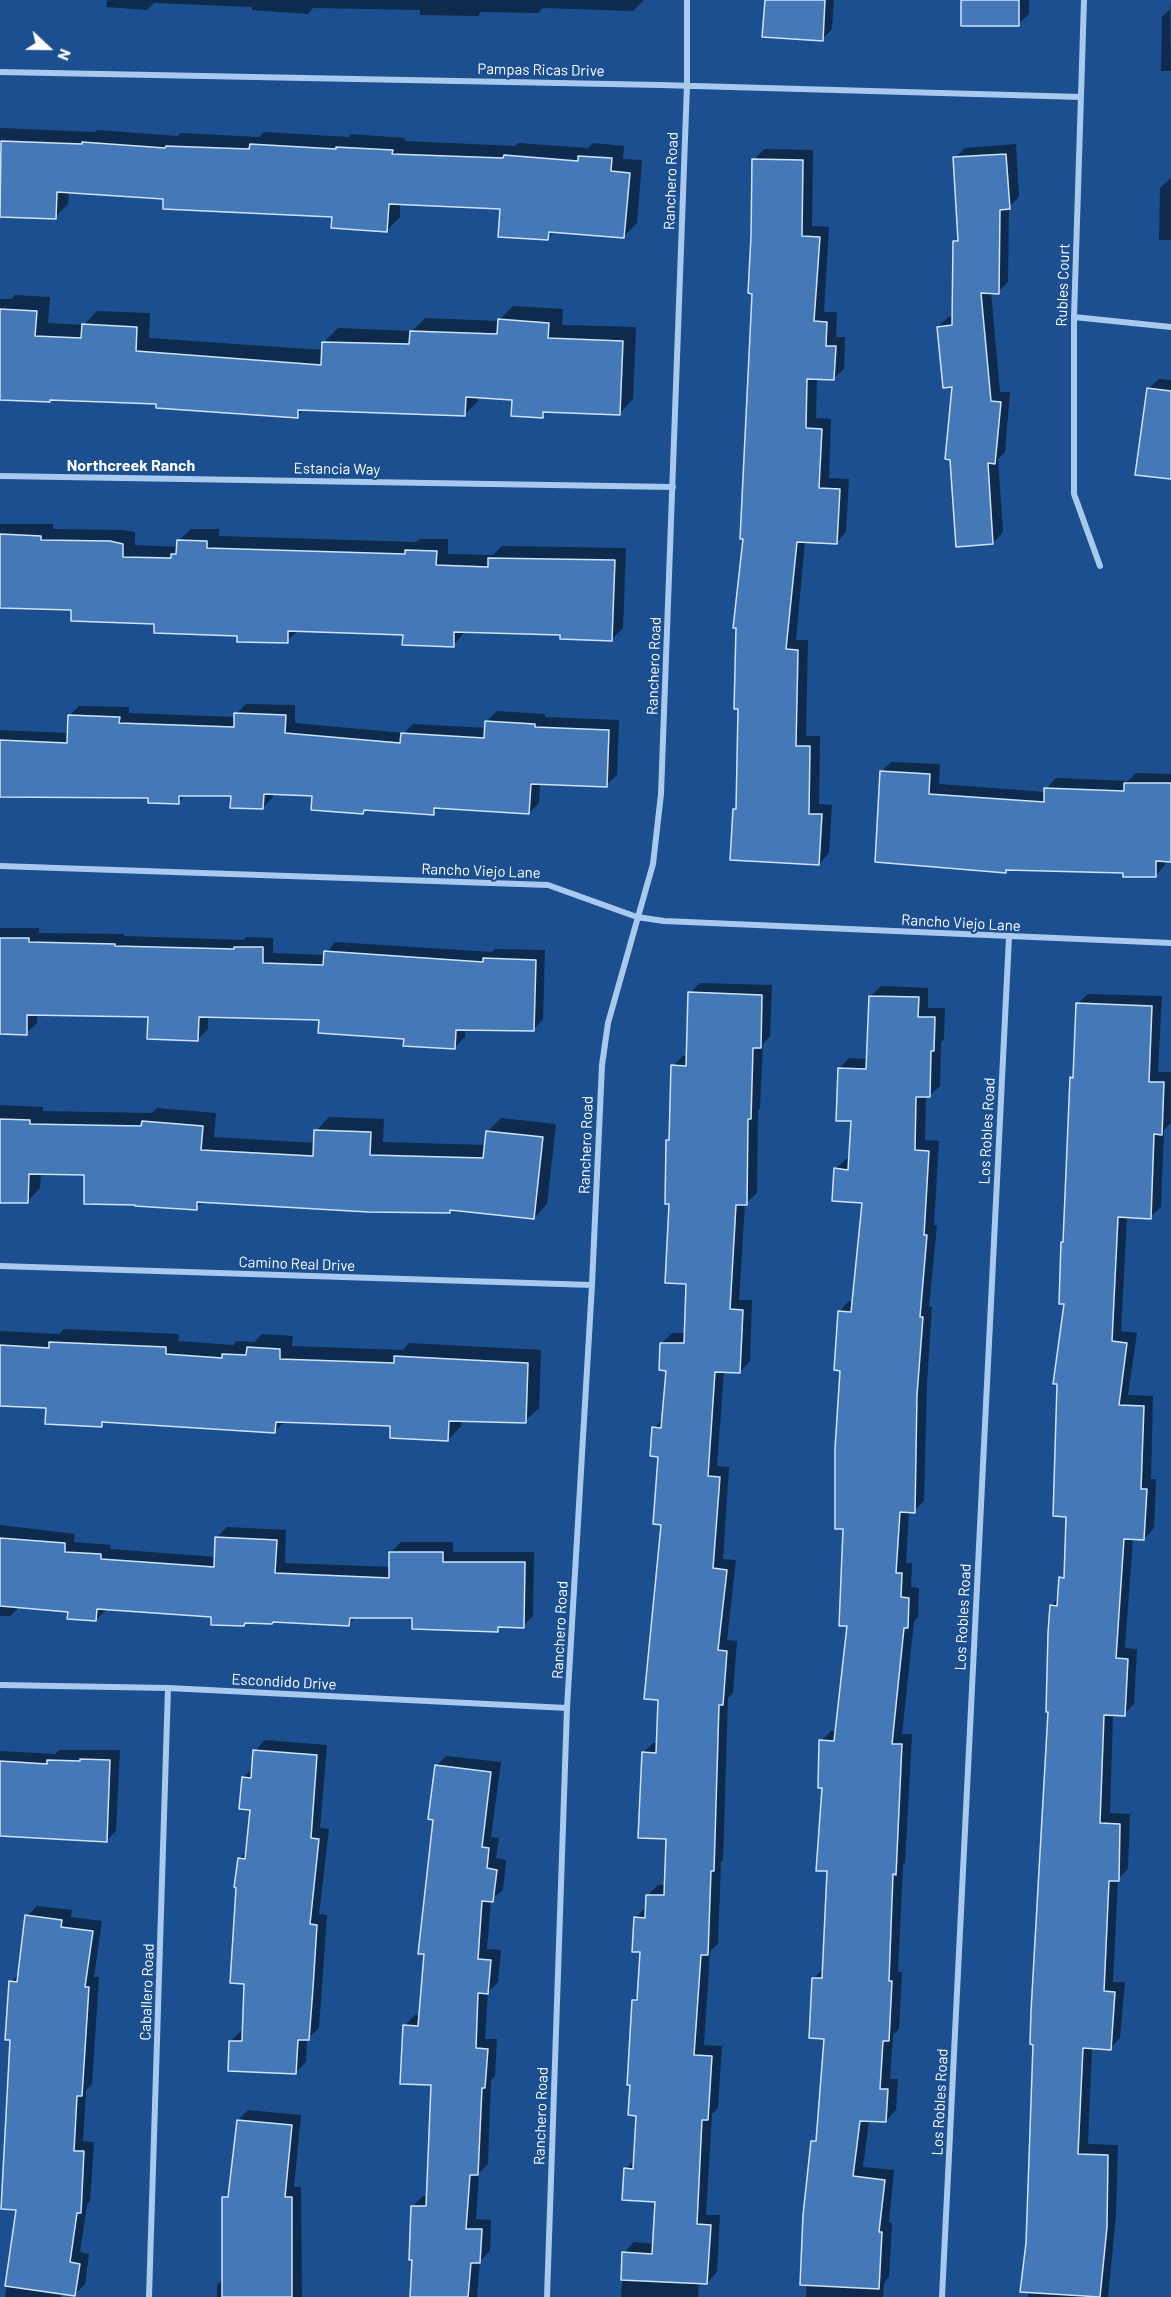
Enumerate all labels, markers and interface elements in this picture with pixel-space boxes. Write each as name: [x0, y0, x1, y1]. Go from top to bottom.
north arrow: [18, 18, 78, 78]
text: N: [54, 46, 76, 63]
street label: Pampas Ricas Drive: [477, 60, 605, 80]
street label: Ranchero Road: [660, 132, 682, 230]
street label: Rubles Court: [1053, 243, 1073, 327]
district label: Northcreek Ranch: [67, 456, 195, 476]
street label: Estancia Way: [294, 459, 380, 479]
street label: Ranchero Road: [643, 617, 665, 715]
street label: Rancho Viejo Lane: [421, 860, 541, 882]
street label: Rancho Viejo Lane: [901, 911, 1021, 935]
street label: Los Robles Road: [975, 1077, 999, 1185]
street label: Ranchero Road: [575, 1096, 597, 1194]
street label: Camino Real Drive: [238, 1253, 356, 1275]
street label: Los Robles Road: [951, 1563, 975, 1671]
street label: Ranchero Road: [548, 1580, 572, 1680]
street label: Escondido Drive: [231, 1670, 337, 1694]
street label: Caballero Road: [136, 1943, 158, 2041]
street label: Los Robles Road: [928, 2048, 952, 2156]
street label: Ranchero Road: [530, 2067, 552, 2165]

